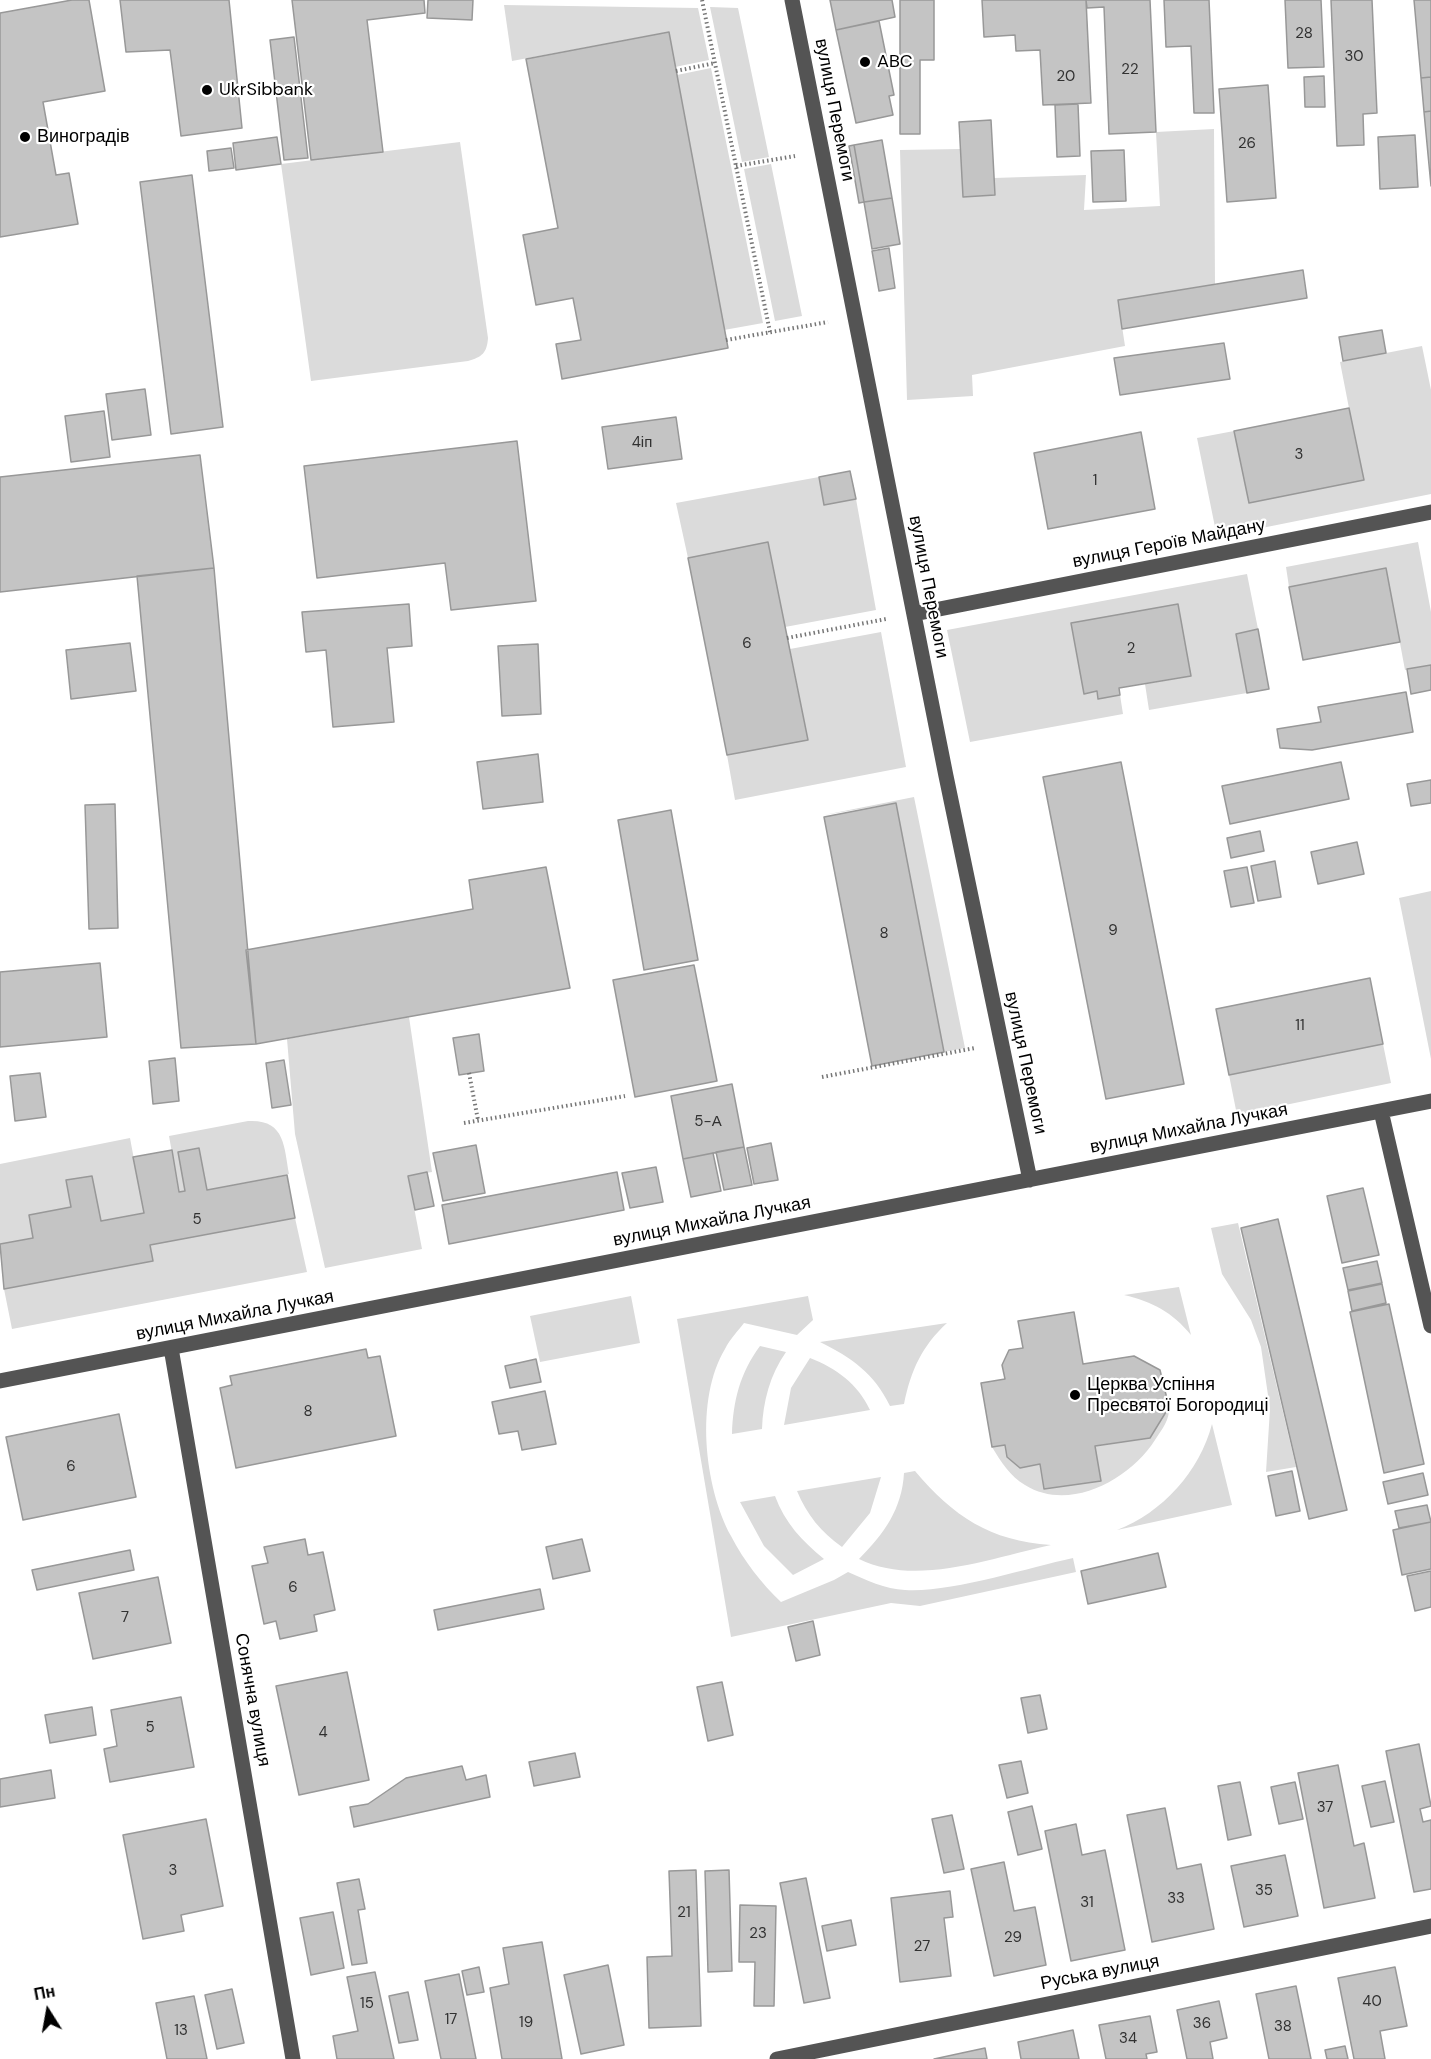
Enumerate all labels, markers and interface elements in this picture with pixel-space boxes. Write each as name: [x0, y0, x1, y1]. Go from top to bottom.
house number: 28: [1295, 25, 1313, 43]
street label: вулиця Перемоги: [810, 37, 858, 183]
house number: 30: [1344, 48, 1364, 66]
place label: ABC: [877, 51, 913, 73]
marker: ABC: [858, 55, 872, 69]
house number: 22: [1121, 61, 1139, 79]
house number: 20: [1057, 68, 1075, 86]
place label: UkrSibbank: [219, 79, 313, 101]
marker: UkrSibbank: [200, 83, 214, 97]
place label: Виноградів: [37, 126, 130, 148]
marker: Виноградів: [18, 130, 32, 144]
house number: 26: [1238, 135, 1256, 153]
house number: 4іп: [632, 434, 652, 452]
house number: 3: [1295, 446, 1303, 464]
house number: 1: [1093, 472, 1097, 490]
street label: вулиця Перемоги: [904, 514, 952, 660]
street label: вулиця Героїв Майдану: [1071, 515, 1267, 573]
house number: 6: [742, 635, 752, 653]
house number: 2: [1127, 640, 1135, 658]
house number: 9: [1108, 922, 1118, 940]
house number: 8: [879, 925, 889, 943]
street label: вулиця Перемоги: [999, 990, 1051, 1136]
house number: 11: [1295, 1017, 1305, 1035]
street label: вулиця Михайла Лучкая: [1088, 1099, 1290, 1159]
house number: 5-А: [694, 1113, 722, 1131]
street label: вулиця Михайла Лучкая: [611, 1192, 813, 1252]
house number: 5: [192, 1211, 202, 1229]
street label: вулиця Михайла Лучкая: [134, 1286, 336, 1346]
place label: Церква Успіння Пресвятої Богородиці: [1087, 1374, 1268, 1416]
marker: Церква Успіння Пресвятої Богородиці: [1068, 1388, 1082, 1402]
house number: 8: [303, 1403, 313, 1421]
house number: 6: [66, 1458, 76, 1476]
house number: 6: [288, 1579, 298, 1597]
house number: 7: [121, 1609, 129, 1627]
street label: Сонячна вулиця: [230, 1632, 274, 1768]
house number: 5: [145, 1719, 155, 1737]
house number: 4: [318, 1724, 328, 1742]
house number: 37: [1317, 1799, 1333, 1817]
house number: 3: [169, 1862, 177, 1880]
house number: 35: [1255, 1882, 1273, 1900]
house number: 33: [1167, 1890, 1185, 1908]
house number: 31: [1080, 1894, 1094, 1912]
house number: 21: [677, 1904, 691, 1922]
house number: 23: [749, 1925, 767, 1943]
house number: 29: [1004, 1929, 1022, 1947]
house number: 27: [914, 1938, 930, 1956]
street label: Руська вулиця: [1039, 1951, 1161, 1995]
north arrow: [18, 1981, 78, 2041]
text: Пн: [32, 1981, 57, 2005]
house number: 40: [1362, 1993, 1382, 2011]
house number: 15: [360, 1995, 374, 2013]
house number: 17: [445, 2011, 457, 2029]
house number: 19: [519, 2014, 533, 2032]
house number: 36: [1193, 2015, 1211, 2033]
house number: 38: [1274, 2018, 1292, 2036]
house number: 13: [174, 2022, 188, 2040]
house number: 34: [1119, 2030, 1137, 2048]

